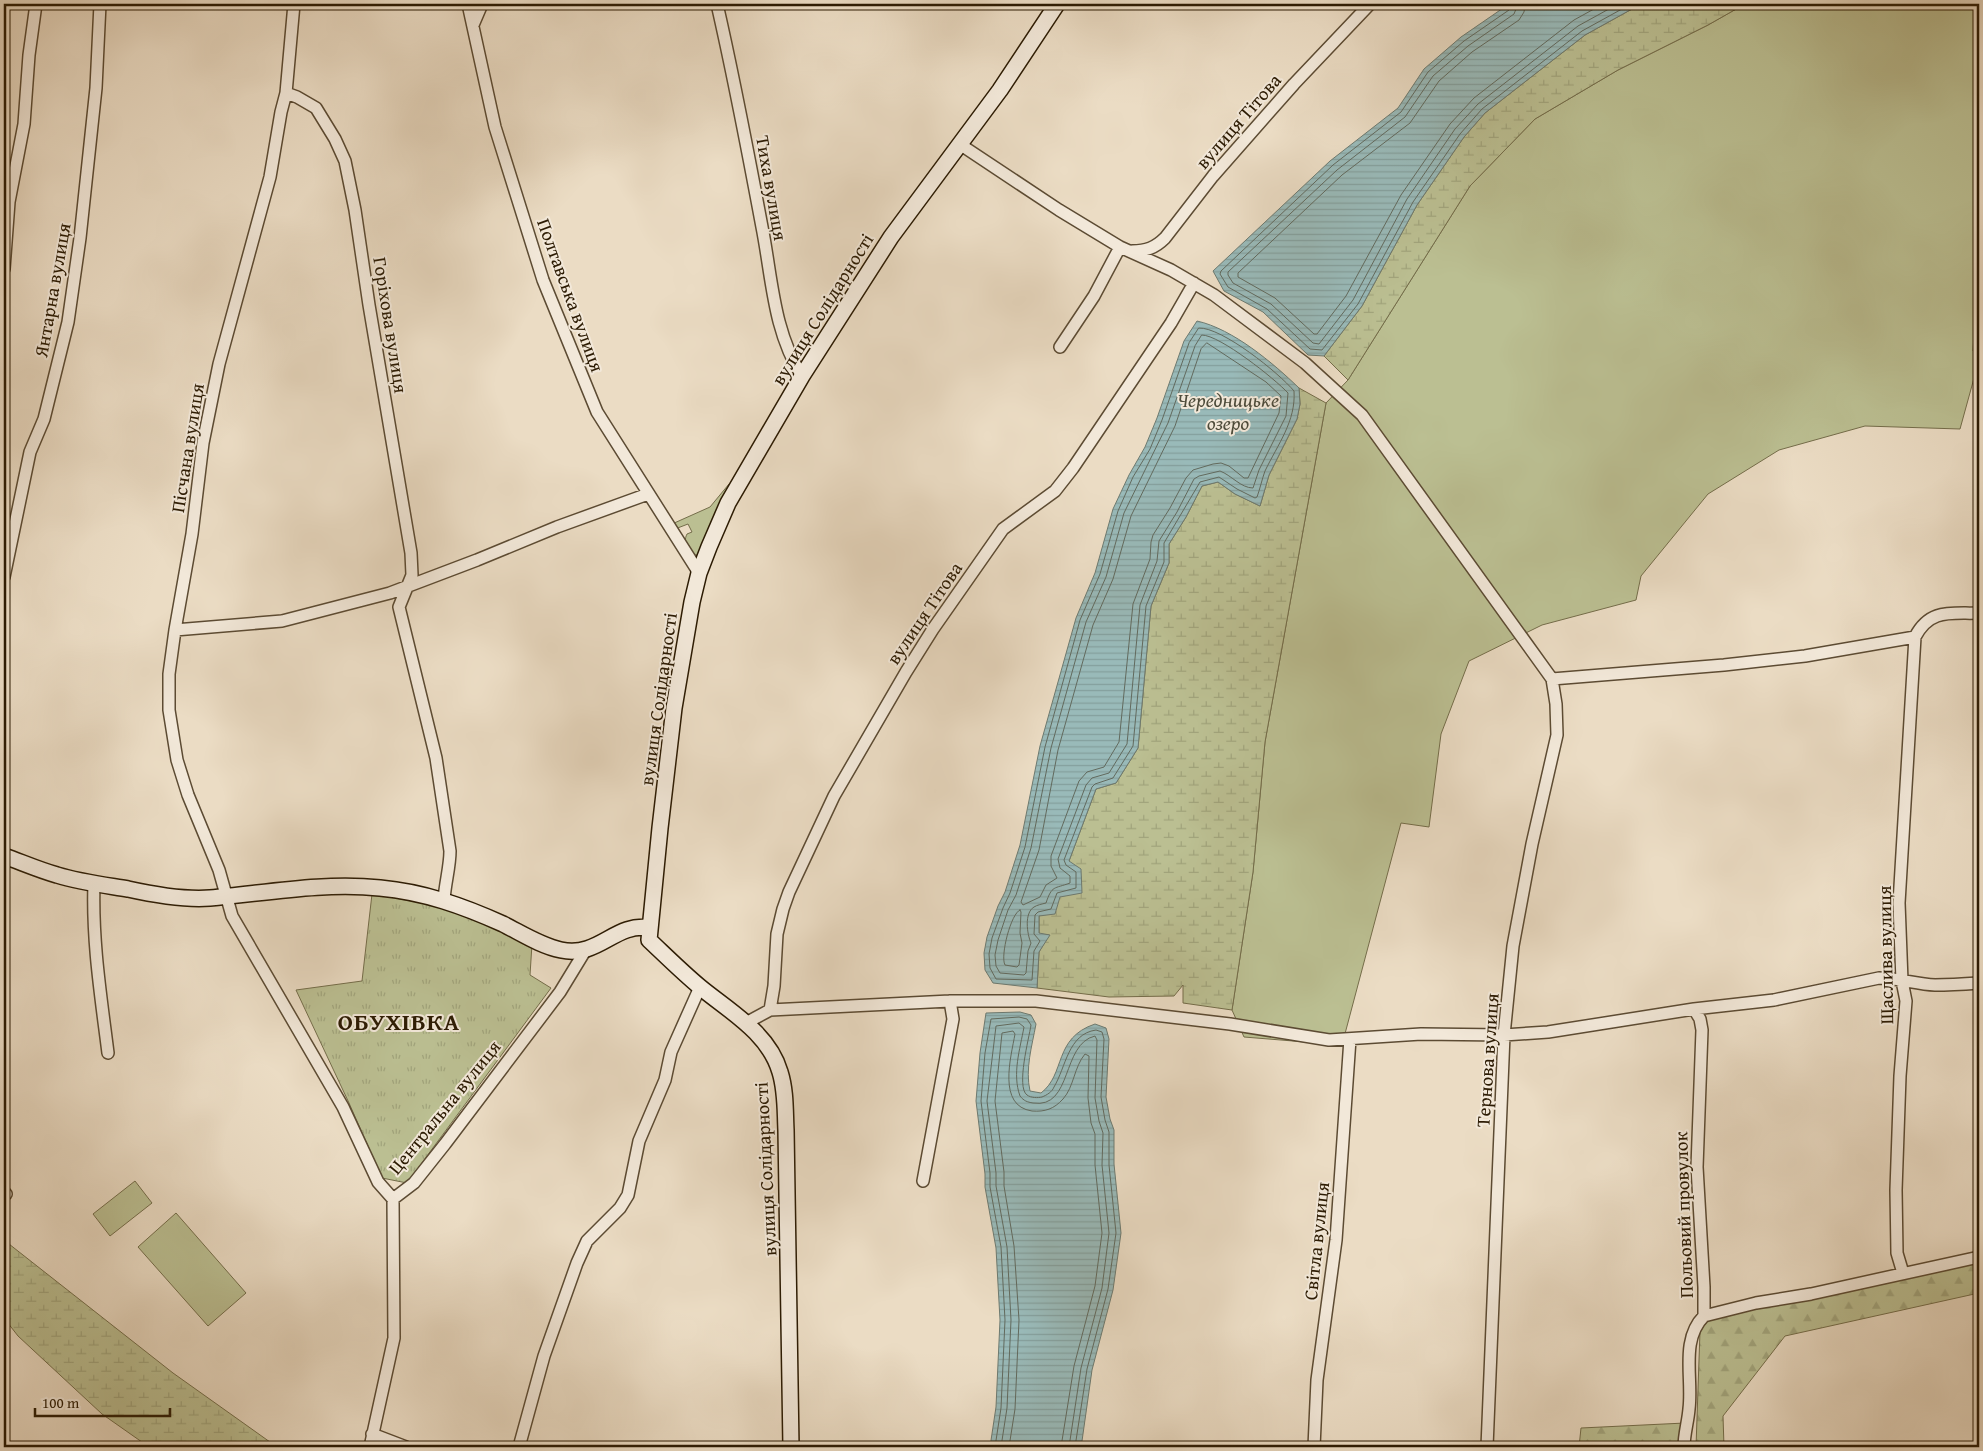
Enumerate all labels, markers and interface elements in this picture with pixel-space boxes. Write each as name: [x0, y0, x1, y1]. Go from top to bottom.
street label: вулиця Тітова: [1189, 67, 1287, 175]
street label: Тиха вулиця: [749, 133, 795, 243]
street label: Полтавська вулиця: [530, 214, 612, 376]
street label: Янтарна вулиця: [26, 220, 78, 360]
street label: вулиця Солідарності: [764, 228, 880, 390]
street label: Горіхова вулиця: [366, 255, 416, 395]
street label: Пісчана вулиця: [163, 381, 211, 515]
water label: Чередницьке озеро: [1177, 385, 1279, 437]
street label: вулиця Тітова: [879, 556, 969, 670]
street label: вулиця Солідарності: [632, 611, 684, 787]
street label: Щаслива вулиця: [1870, 885, 1900, 1025]
street label: Тернова вулиця: [1468, 992, 1506, 1128]
district label: ОБУХІВКА: [338, 1004, 460, 1039]
street label: Центральна вулиця: [381, 1034, 507, 1180]
street label: вулиця Солідарності: [746, 1081, 784, 1257]
street label: Польовий провулок: [1666, 1131, 1700, 1299]
street label: Світла вулиця: [1296, 1180, 1336, 1302]
scale bar: [35, 1386, 170, 1418]
text: 100 m: [42, 1392, 80, 1413]

